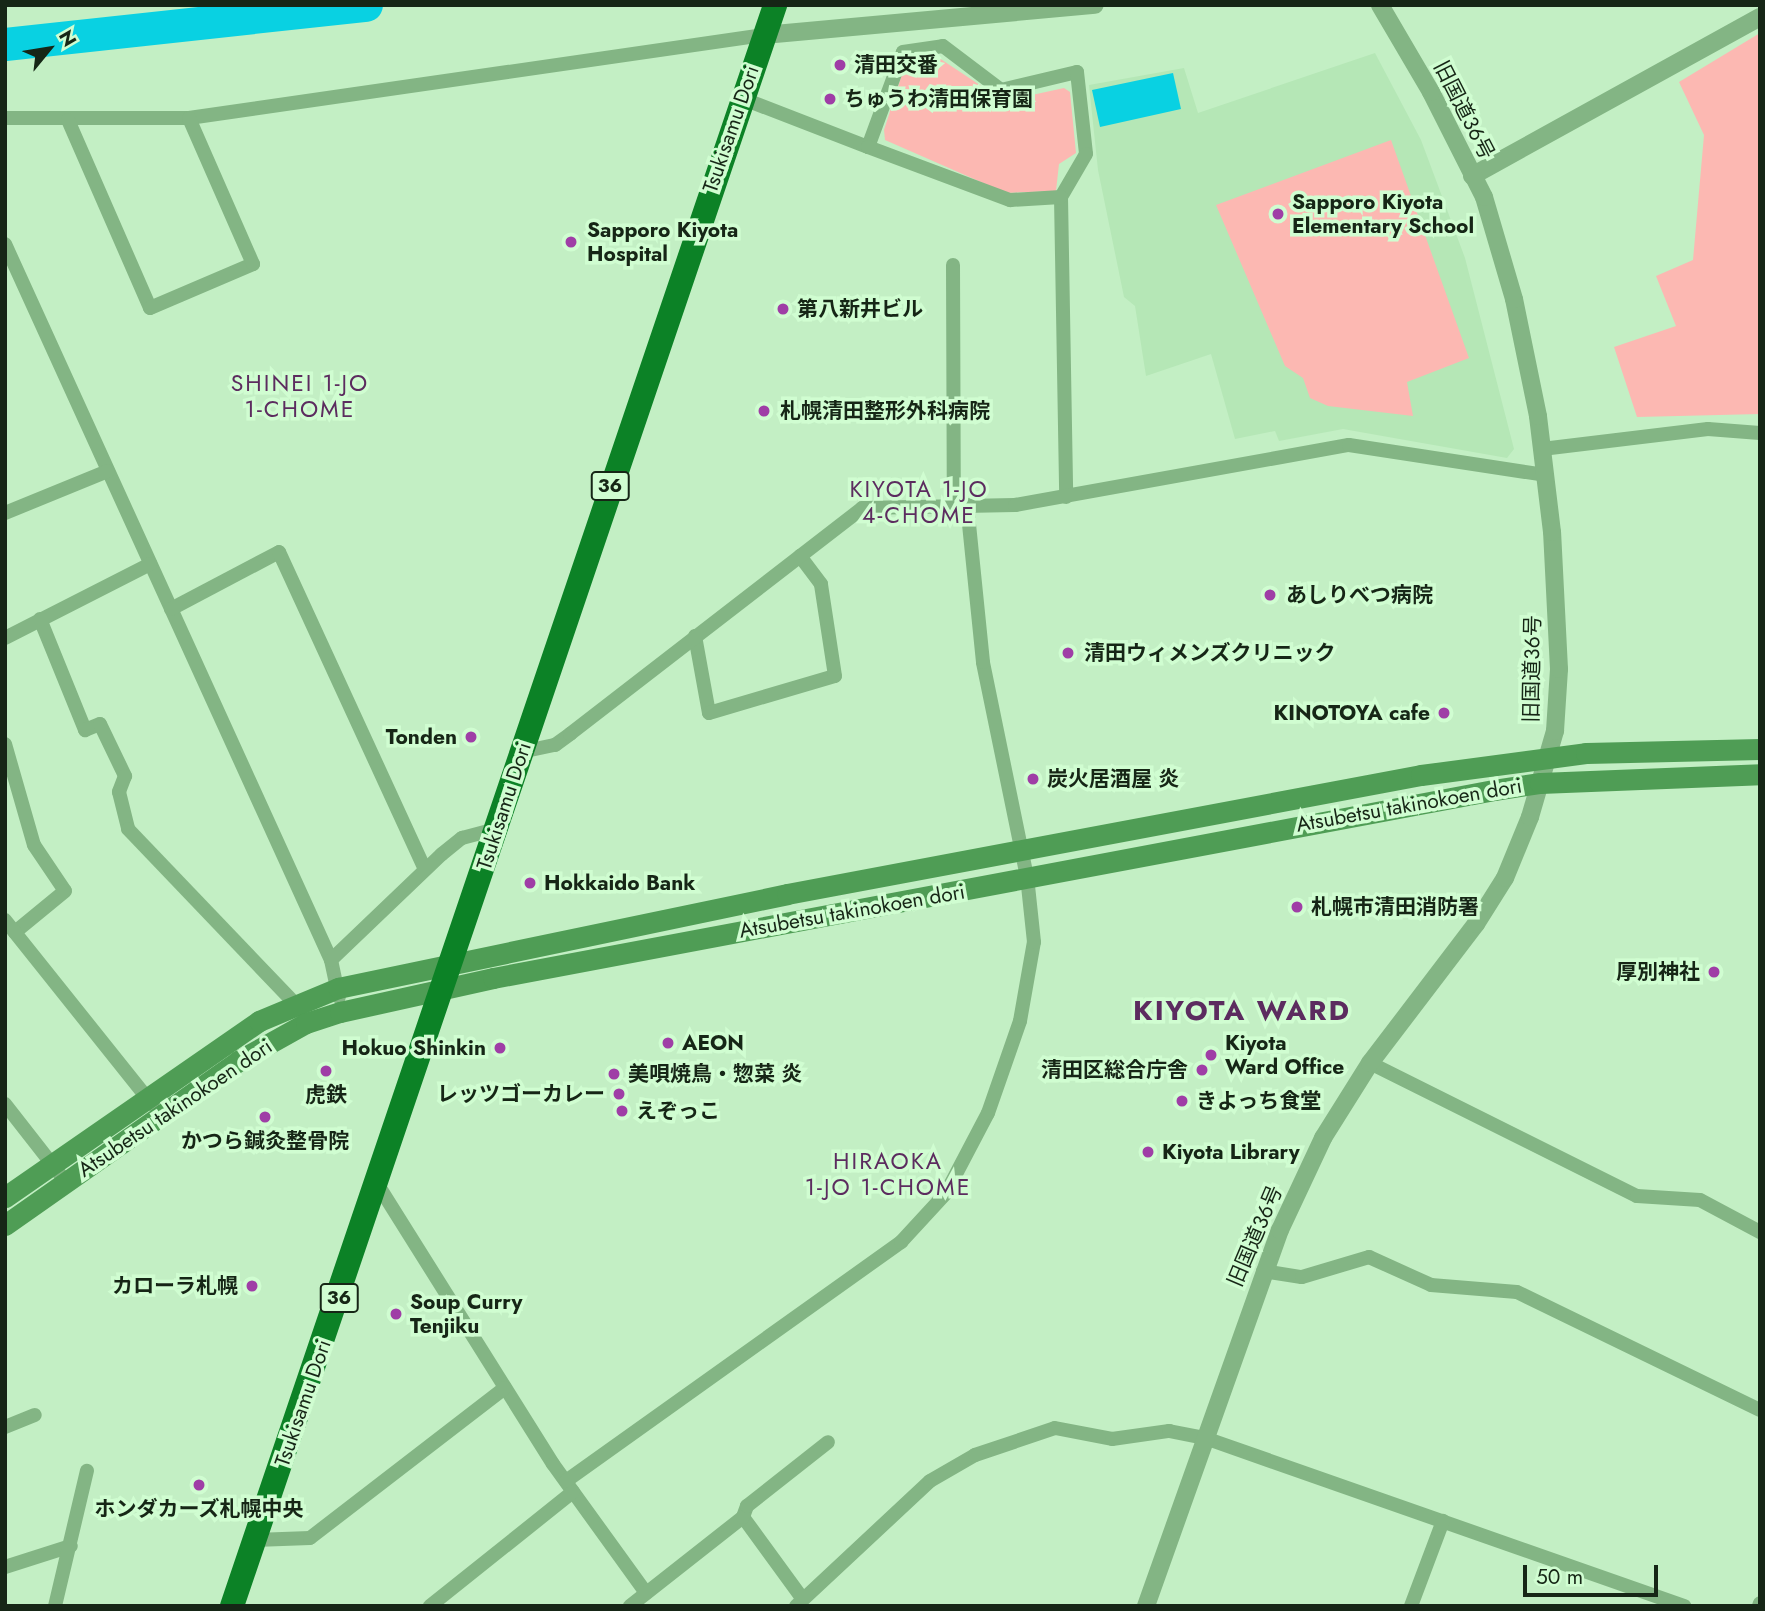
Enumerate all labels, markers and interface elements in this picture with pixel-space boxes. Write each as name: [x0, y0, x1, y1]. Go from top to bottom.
north arrow: [14, 14, 84, 84]
text: N: [52, 25, 83, 52]
place label: 清田交番: [854, 52, 938, 78]
street label: 旧国道36号: [1428, 56, 1500, 164]
marker: 清田交番: [832, 57, 848, 73]
street label: Tsukisamu Dori: [698, 62, 764, 196]
place label: ちゅうわ清田保育園: [844, 86, 1033, 112]
marker: ちゅうわ清田保育園: [822, 91, 838, 107]
place label: Sapporo Kiyota Elementary School: [1292, 189, 1474, 239]
marker: Sapporo Kiyota Elementary School: [1270, 206, 1286, 222]
place label: Sapporo Kiyota Hospital: [587, 217, 738, 267]
marker: Sapporo Kiyota Hospital: [561, 232, 581, 252]
place label: 第八新井ビル: [797, 296, 923, 322]
marker: 第八新井ビル: [775, 301, 791, 317]
district label: SHINEI 1-JO 1-CHOME: [232, 369, 368, 423]
place label: 札幌清田整形外科病院: [780, 398, 990, 424]
marker: 札幌清田整形外科病院: [754, 401, 774, 421]
road number: 36: [589, 471, 631, 502]
district label: KIYOTA 1-JO 4-CHOME: [851, 475, 987, 529]
place label: あしりべつ病院: [1286, 582, 1433, 608]
marker: あしりべつ病院: [1260, 585, 1280, 605]
street label: 旧国道36号: [1518, 615, 1546, 723]
place label: 清田ウィメンズクリニック: [1084, 640, 1336, 666]
marker: 清田ウィメンズクリニック: [1058, 643, 1078, 663]
place label: KINOTOYA cafe: [1274, 700, 1430, 726]
marker: KINOTOYA cafe: [1436, 705, 1452, 721]
place label: Tonden: [386, 724, 457, 750]
marker: Tonden: [463, 729, 479, 745]
street label: Tsukisamu Dori: [472, 739, 536, 873]
place label: 炭火居酒屋 炎: [1047, 766, 1179, 792]
marker: 炭火居酒屋 炎: [1025, 771, 1041, 787]
street label: Atsubetsu takinokoen dori: [1294, 773, 1524, 837]
place label: Hokkaido Bank: [544, 870, 695, 896]
marker: Hokkaido Bank: [522, 875, 538, 891]
street label: Atsubetsu takinokoen dori: [737, 879, 967, 943]
place label: 札幌市清田消防署: [1311, 894, 1479, 920]
marker: 札幌市清田消防署: [1289, 899, 1305, 915]
place label: 厚別神社: [1616, 959, 1700, 985]
marker: 厚別神社: [1706, 964, 1722, 980]
district label: KIYOTA WARD: [1134, 994, 1350, 1028]
place label: AEON: [682, 1030, 744, 1056]
place label: Kiyota Ward Office: [1225, 1030, 1344, 1080]
street label: Atsubetsu takinokoen dori: [73, 1034, 277, 1182]
place label: Hokuo Shinkin: [341, 1035, 486, 1061]
marker: AEON: [660, 1035, 676, 1051]
marker: Hokuo Shinkin: [492, 1040, 508, 1056]
marker: Kiyota Ward Office: [1203, 1047, 1219, 1063]
place label: 清田区総合庁舎: [1041, 1057, 1188, 1083]
place label: 美唄焼鳥・惣菜 炎: [628, 1061, 802, 1087]
marker: 清田区総合庁舎: [1194, 1062, 1210, 1078]
marker: 虎鉄: [318, 1063, 334, 1079]
marker: 美唄焼鳥・惣菜 炎: [606, 1066, 622, 1082]
place label: レッツゴーカレー: [437, 1081, 605, 1107]
place label: 虎鉄: [305, 1082, 347, 1108]
marker: レッツゴーカレー: [611, 1086, 627, 1102]
place label: きよっち食堂: [1196, 1088, 1322, 1114]
marker: きよっち食堂: [1174, 1093, 1190, 1109]
place label: えぞっこ: [636, 1098, 720, 1124]
marker: えぞっこ: [614, 1103, 630, 1119]
marker: かつら鍼灸整骨院: [257, 1109, 273, 1125]
place label: かつら鍼灸整骨院: [181, 1128, 349, 1154]
place label: Kiyota Library: [1162, 1139, 1300, 1165]
marker: Kiyota Library: [1140, 1144, 1156, 1160]
district label: HIRAOKA 1-JO 1-CHOME: [806, 1147, 970, 1201]
street label: 旧国道36号: [1222, 1182, 1288, 1290]
place label: カローラ札幌: [112, 1273, 238, 1299]
marker: カローラ札幌: [244, 1278, 260, 1294]
road number: 36: [318, 1282, 360, 1314]
place label: Soup Curry Tenjiku: [410, 1289, 522, 1339]
marker: Soup Curry Tenjiku: [388, 1306, 404, 1322]
street label: Tsukisamu Dori: [270, 1336, 336, 1470]
marker: ホンダカーズ札幌中央: [191, 1477, 207, 1493]
place label: ホンダカーズ札幌中央: [94, 1496, 304, 1522]
scale bar: [1527, 1552, 1662, 1596]
text: 50 m: [1536, 1562, 1583, 1592]

